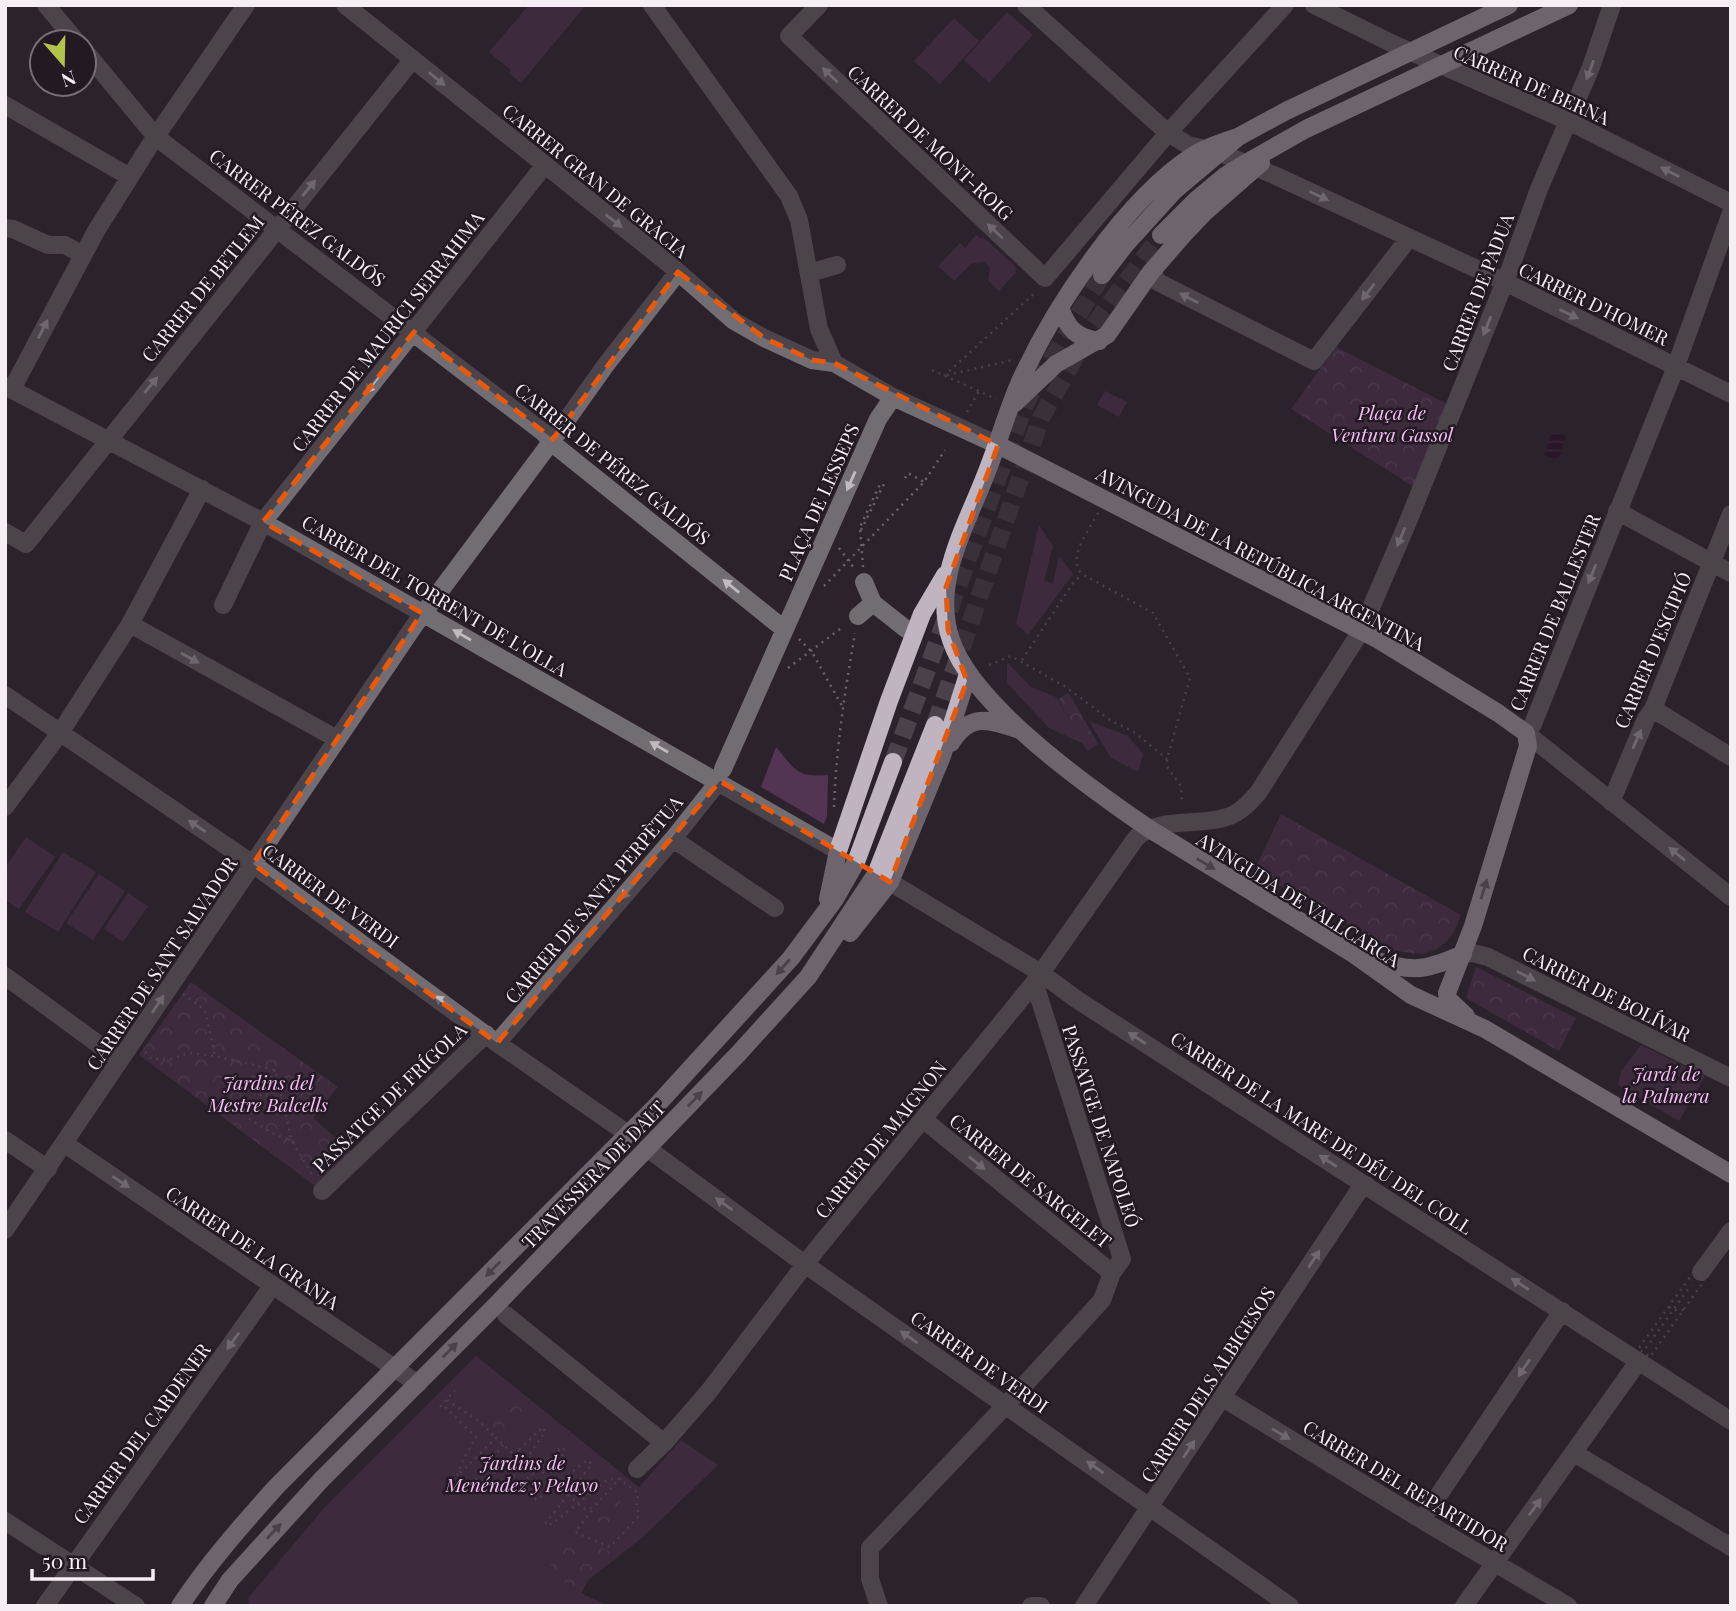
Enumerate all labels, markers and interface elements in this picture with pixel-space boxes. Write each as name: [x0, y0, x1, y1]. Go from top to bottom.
north arrow: [28, 28, 98, 98]
street label: CARRER DE BERNA: [1450, 38, 1615, 131]
street label: CARRER DE MONT-ROIG: [843, 58, 1019, 226]
one-way arrow: [1584, 59, 1595, 80]
text: N: [58, 65, 80, 95]
one-way arrow: [821, 67, 838, 83]
one-way arrow: [428, 71, 445, 86]
street label: CARRER GRAN DE GRÀCIA: [498, 97, 695, 264]
street label: CARRER PÉREZ GALDÓS: [205, 142, 391, 292]
one-way arrow: [1660, 167, 1680, 178]
one-way arrow: [301, 180, 316, 198]
one-way arrow: [1309, 190, 1329, 202]
street label: CARRER DE MAURICI SERRAHIMA: [285, 204, 490, 457]
street label: CARRER DE PÀDUA: [1435, 208, 1520, 375]
street label: CARRER DE BETLEM: [135, 209, 269, 367]
one-way arrow: [605, 214, 623, 228]
one-way arrow: [987, 224, 1004, 240]
street label: CARRER D'HOMER: [1515, 255, 1674, 351]
one-way arrow: [1360, 282, 1375, 300]
one-way arrow: [1179, 293, 1199, 304]
one-way arrow: [1559, 308, 1579, 320]
one-way arrow: [1481, 316, 1492, 337]
one-way arrow: [37, 319, 49, 338]
one-way arrow: [144, 376, 158, 394]
one-way arrow: [364, 376, 379, 394]
street label: CARRER DE PÉREZ GALDÓS: [510, 376, 716, 550]
park label: Plaça de Ventura Gassol: [1331, 399, 1454, 447]
street label: PLAÇA DE LESSEPS: [772, 419, 864, 585]
street label: AVINGUDA DE LA REPÚBLICA ARGENTINA: [1091, 459, 1431, 657]
one-way arrow: [845, 471, 856, 492]
street label: CARRER DEL TORRENT DE L'OLLA: [297, 508, 573, 682]
street label: CARRER DE BALLESTER: [1502, 509, 1606, 715]
one-way arrow: [1396, 527, 1407, 548]
one-way arrow: [1586, 564, 1597, 585]
street label: CARRER D'ESCIPIÓ: [1607, 568, 1697, 732]
one-way arrow: [722, 579, 740, 594]
one-way arrow: [452, 629, 471, 641]
one-way arrow: [180, 652, 199, 664]
one-way arrow: [1631, 729, 1643, 749]
one-way arrow: [650, 741, 669, 753]
street label: CARRER DE SANTA PERPÈTUA: [498, 789, 689, 1009]
one-way arrow: [188, 819, 206, 833]
street label: AVINGUDA DE VALLCARCA: [1192, 825, 1406, 973]
street label: CARRER DE VERDI: [258, 837, 404, 953]
one-way arrow: [1669, 847, 1687, 862]
street label: CARRER DE SANT SALVADOR: [80, 850, 243, 1075]
one-way arrow: [1196, 858, 1215, 871]
one-way arrow: [1480, 878, 1490, 899]
one-way arrow: [621, 882, 636, 899]
street label: CARRER DE BOLÍVAR: [1518, 939, 1696, 1047]
one-way arrow: [775, 958, 791, 976]
one-way arrow: [1516, 970, 1536, 981]
one-way arrow: [152, 994, 165, 1014]
one-way arrow: [433, 995, 452, 1009]
street label: PASSATGE DE FRÍGOLA: [306, 1016, 472, 1178]
street label: PASSATGE DE NAPOLEÓ: [1057, 1021, 1147, 1231]
street label: CARRER DE LA MARE DE DÉU DEL COLL: [1166, 1024, 1478, 1240]
one-way arrow: [1127, 1032, 1147, 1045]
street label: CARRER DE MAIGNON: [808, 1055, 952, 1223]
park label: Jardí de la Palmera: [1622, 1060, 1710, 1108]
park label: Jardins del Mestre Balcells: [207, 1069, 328, 1117]
one-way arrow: [686, 1091, 702, 1108]
street label: TRAVESSERA DE DALT: [515, 1094, 671, 1254]
street label: CARRER DE SARGELET: [945, 1107, 1117, 1254]
one-way arrow: [967, 1155, 985, 1170]
one-way arrow: [1318, 1155, 1338, 1168]
one-way arrow: [112, 1175, 130, 1189]
street label: CARRER DE LA GRANJA: [161, 1179, 346, 1315]
one-way arrow: [715, 1198, 733, 1212]
one-way arrow: [1308, 1250, 1321, 1269]
one-way arrow: [486, 1260, 502, 1277]
one-way arrow: [1510, 1278, 1529, 1291]
street label: CARRER DELS ALBIGESOS: [1134, 1281, 1280, 1487]
street label: CARRER DE VERDI: [906, 1304, 1054, 1418]
one-way arrow: [900, 1330, 918, 1344]
one-way arrow: [226, 1332, 240, 1350]
street label: CARRER DEL CARDENER: [66, 1337, 216, 1529]
one-way arrow: [441, 1342, 458, 1359]
one-way arrow: [1517, 1359, 1531, 1377]
street label: CARRER DEL REPARTIDOR: [1299, 1413, 1514, 1557]
one-way arrow: [1272, 1428, 1291, 1440]
one-way arrow: [1183, 1440, 1196, 1459]
park label: Jardins de Menéndez y Pelayo: [445, 1449, 598, 1497]
one-way arrow: [1086, 1461, 1105, 1474]
one-way arrow: [1528, 1498, 1542, 1516]
one-way arrow: [266, 1522, 282, 1540]
scale bar: [32, 1538, 152, 1582]
text: 50 m: [42, 1546, 88, 1574]

